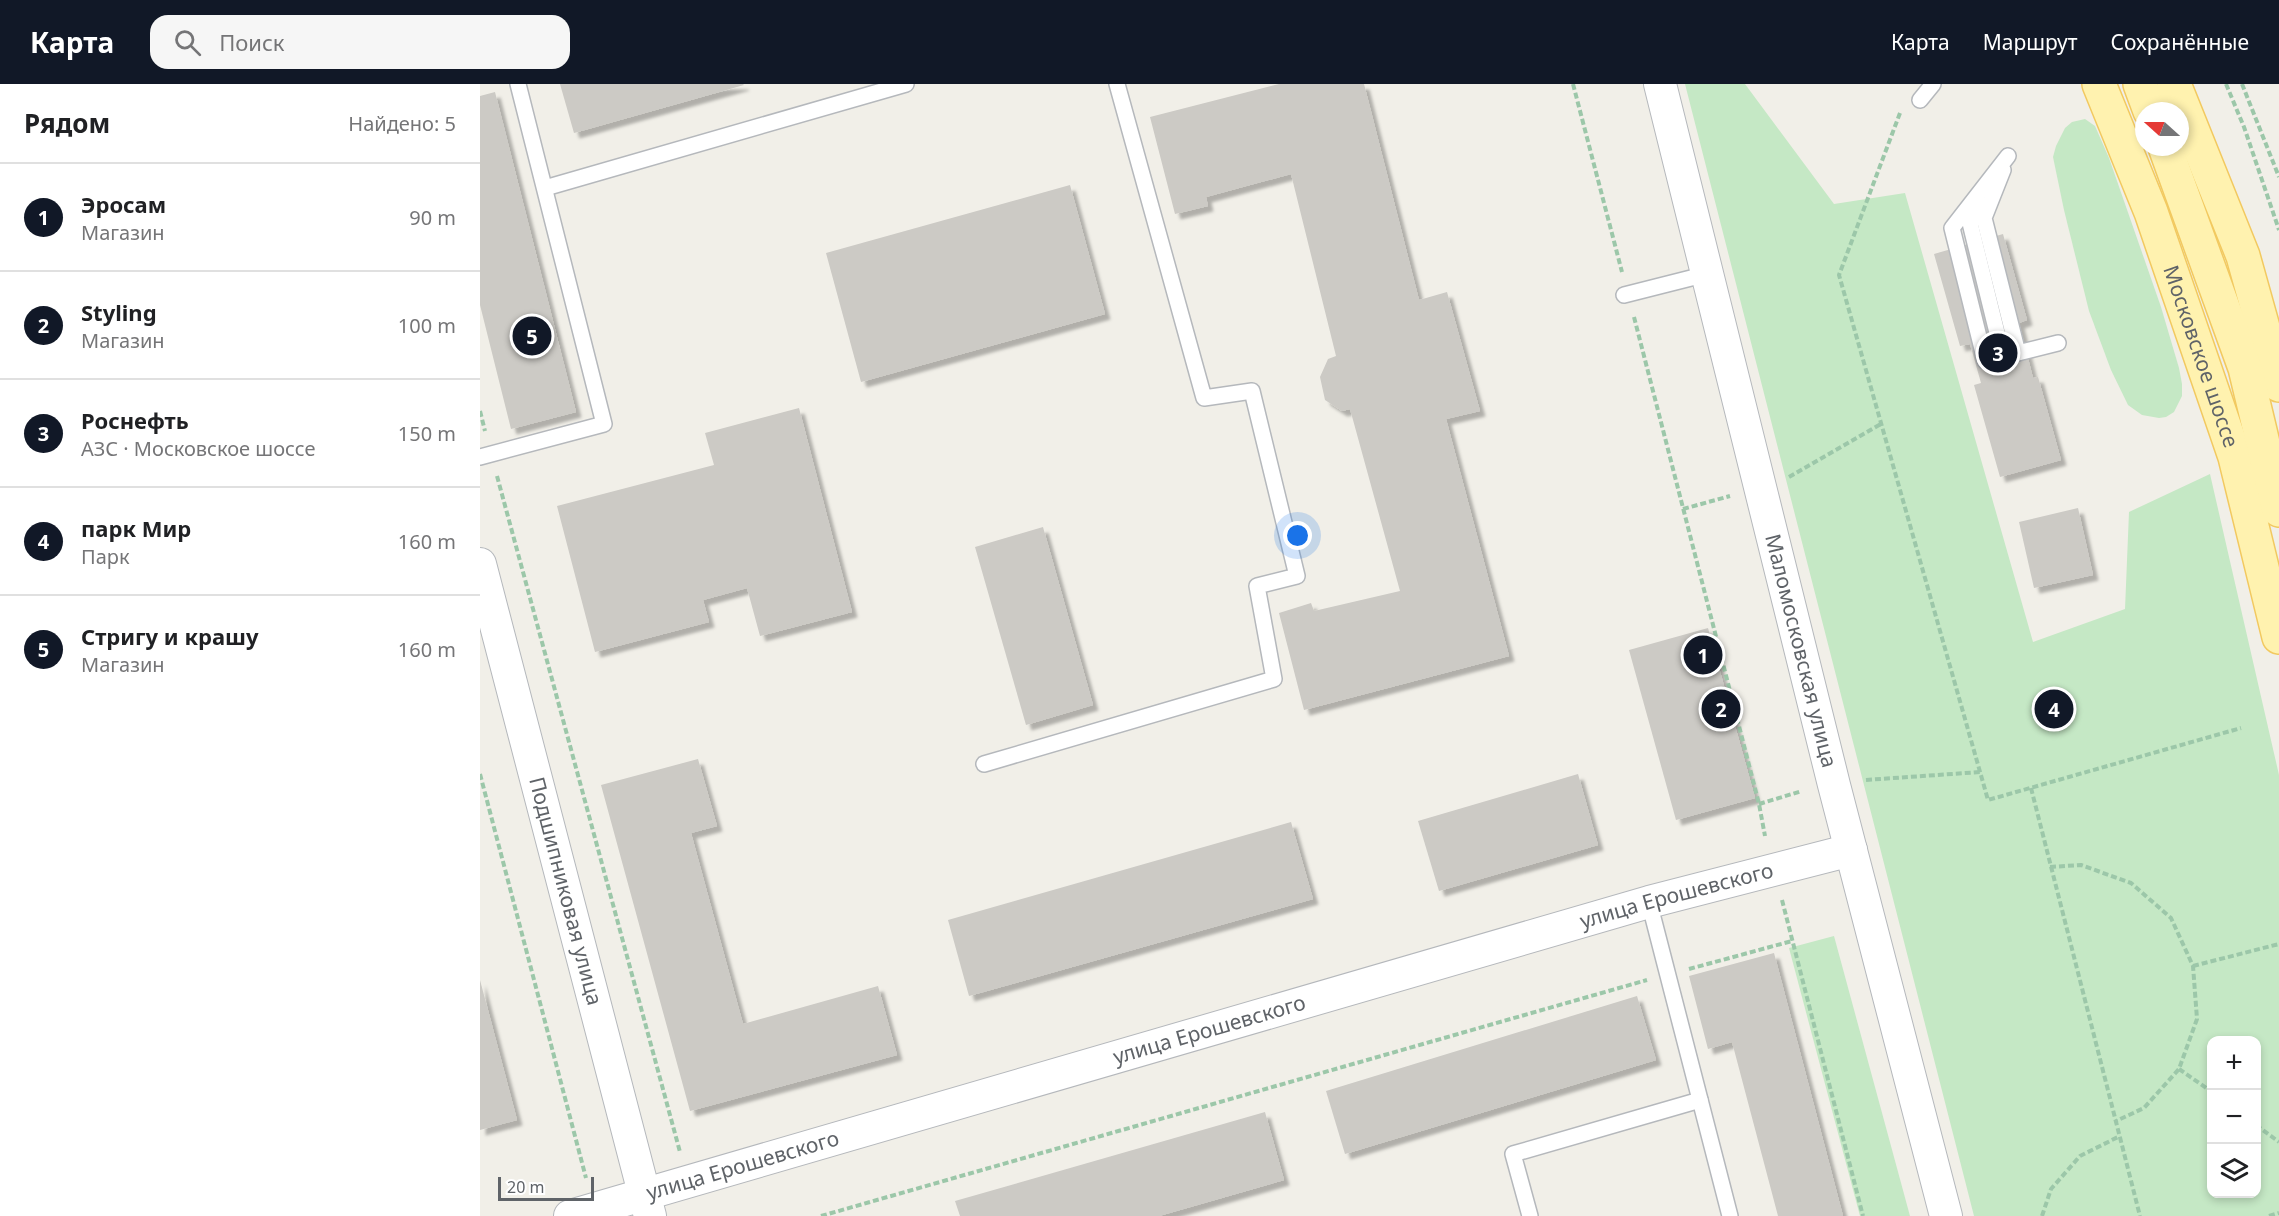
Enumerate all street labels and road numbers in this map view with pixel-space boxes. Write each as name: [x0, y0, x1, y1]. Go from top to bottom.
street label: Московское шоссе: [2157, 261, 2246, 451]
street label: Маломосковская улица: [1759, 531, 1844, 770]
street label: Подшипниковая улица: [523, 774, 609, 1008]
street label: улица Ерошевского: [1576, 856, 1776, 934]
street label: улица Ерошевского: [1110, 988, 1309, 1070]
street label: улица Ерошевского: [643, 1123, 842, 1206]

